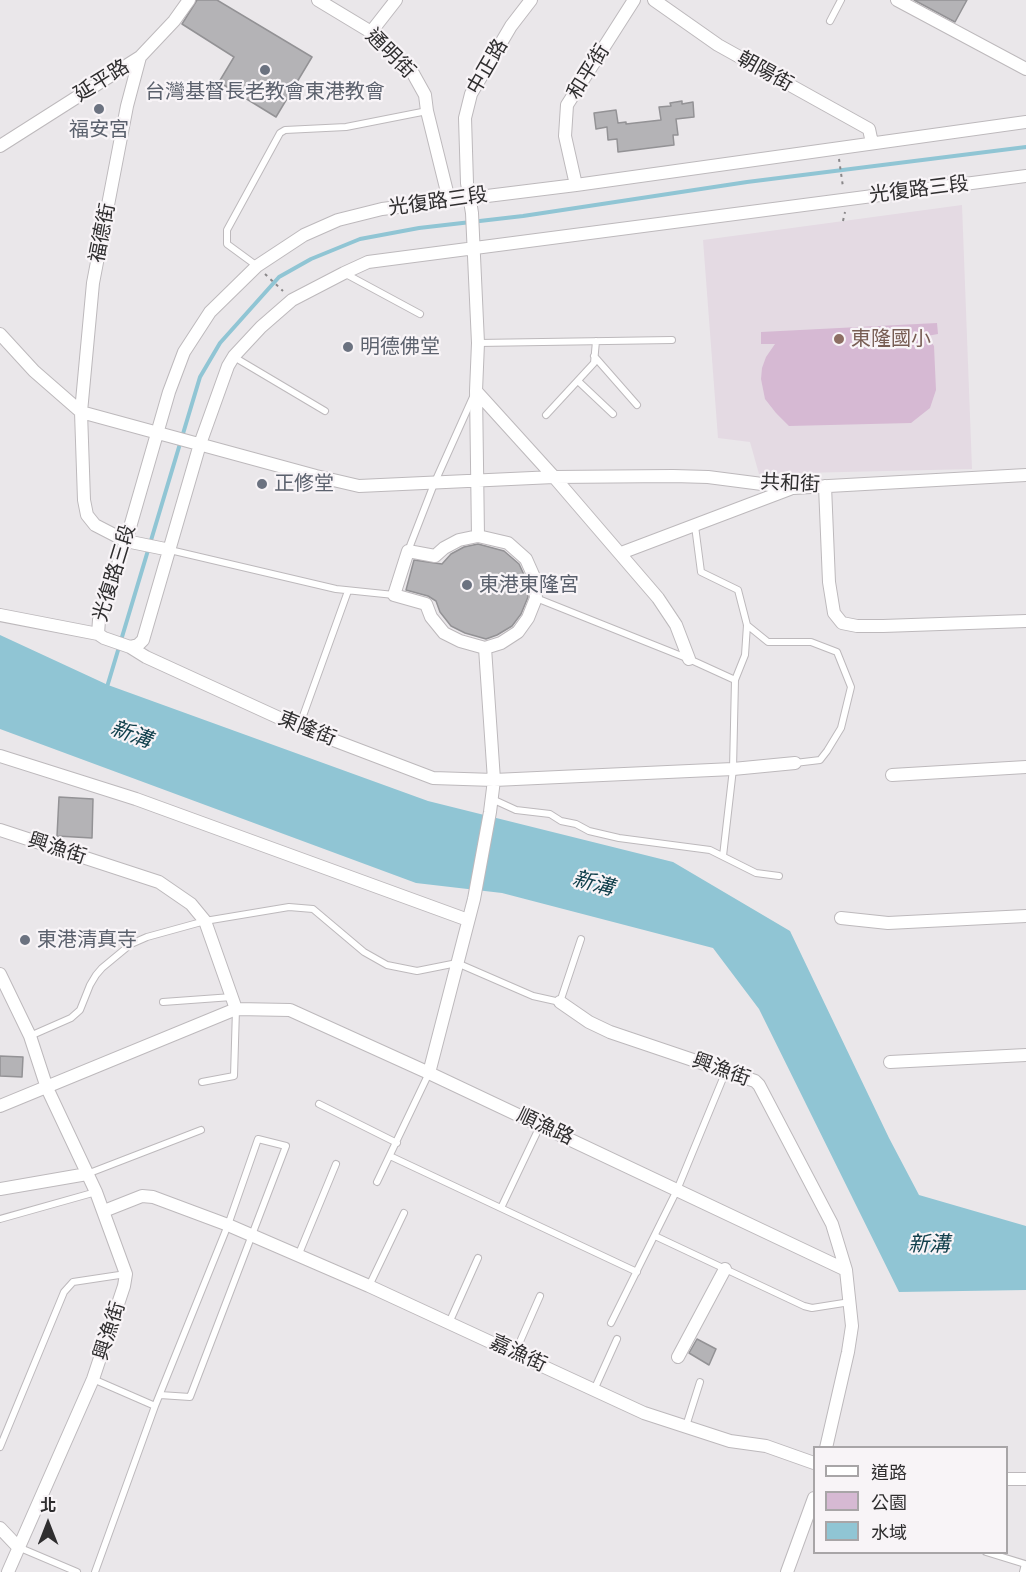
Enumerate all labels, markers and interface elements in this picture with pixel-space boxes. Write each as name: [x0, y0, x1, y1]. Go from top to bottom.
street label: 通明街: [360, 24, 420, 84]
street label: 中正路: [463, 35, 513, 99]
street label: 和平街: [563, 40, 615, 104]
street label: 朝陽街: [733, 47, 797, 97]
street label: 延平路: [70, 55, 134, 107]
marker: 台灣基督長老教會東港教會: [258, 63, 272, 77]
place label: 台灣基督長老教會東港教會: [145, 80, 385, 104]
marker: 福安宮: [92, 102, 106, 116]
place label: 福安宮: [69, 118, 129, 142]
street label: 光復路三段: [868, 172, 970, 208]
street label: 光復路三段: [387, 183, 489, 221]
street label: 福德街: [85, 201, 121, 265]
place label: 東隆國小: [851, 327, 931, 351]
marker: 東隆國小: [832, 332, 846, 346]
place label: 明德佛堂: [360, 335, 440, 359]
marker: 明德佛堂: [341, 340, 355, 354]
street label: 共和街: [759, 470, 821, 498]
place label: 正修堂: [274, 472, 334, 496]
marker: 正修堂: [255, 477, 269, 491]
street label: 光復路三段: [89, 522, 141, 624]
place label: 東港東隆宮: [479, 573, 579, 597]
marker: 東港東隆宮: [460, 578, 474, 592]
street label: 東隆街: [275, 707, 339, 751]
water label: 新溝: [107, 716, 155, 754]
street label: 興漁街: [25, 828, 89, 870]
water label: 新溝: [569, 866, 617, 902]
place label: 東港清真寺: [37, 928, 137, 952]
marker: 東港清真寺: [18, 933, 32, 947]
street label: 興漁街: [689, 1048, 753, 1092]
street label: 順漁路: [513, 1103, 577, 1151]
water label: 新溝: [908, 1232, 950, 1258]
street label: 興漁街: [89, 1299, 131, 1363]
street label: 嘉漁街: [486, 1330, 550, 1378]
legend: [813, 1446, 1008, 1554]
text: 道路: [871, 1462, 907, 1484]
text: 公園: [871, 1492, 907, 1514]
north arrow: [18, 1494, 78, 1554]
text: 北: [40, 1496, 56, 1515]
text: 水域: [871, 1522, 907, 1544]

